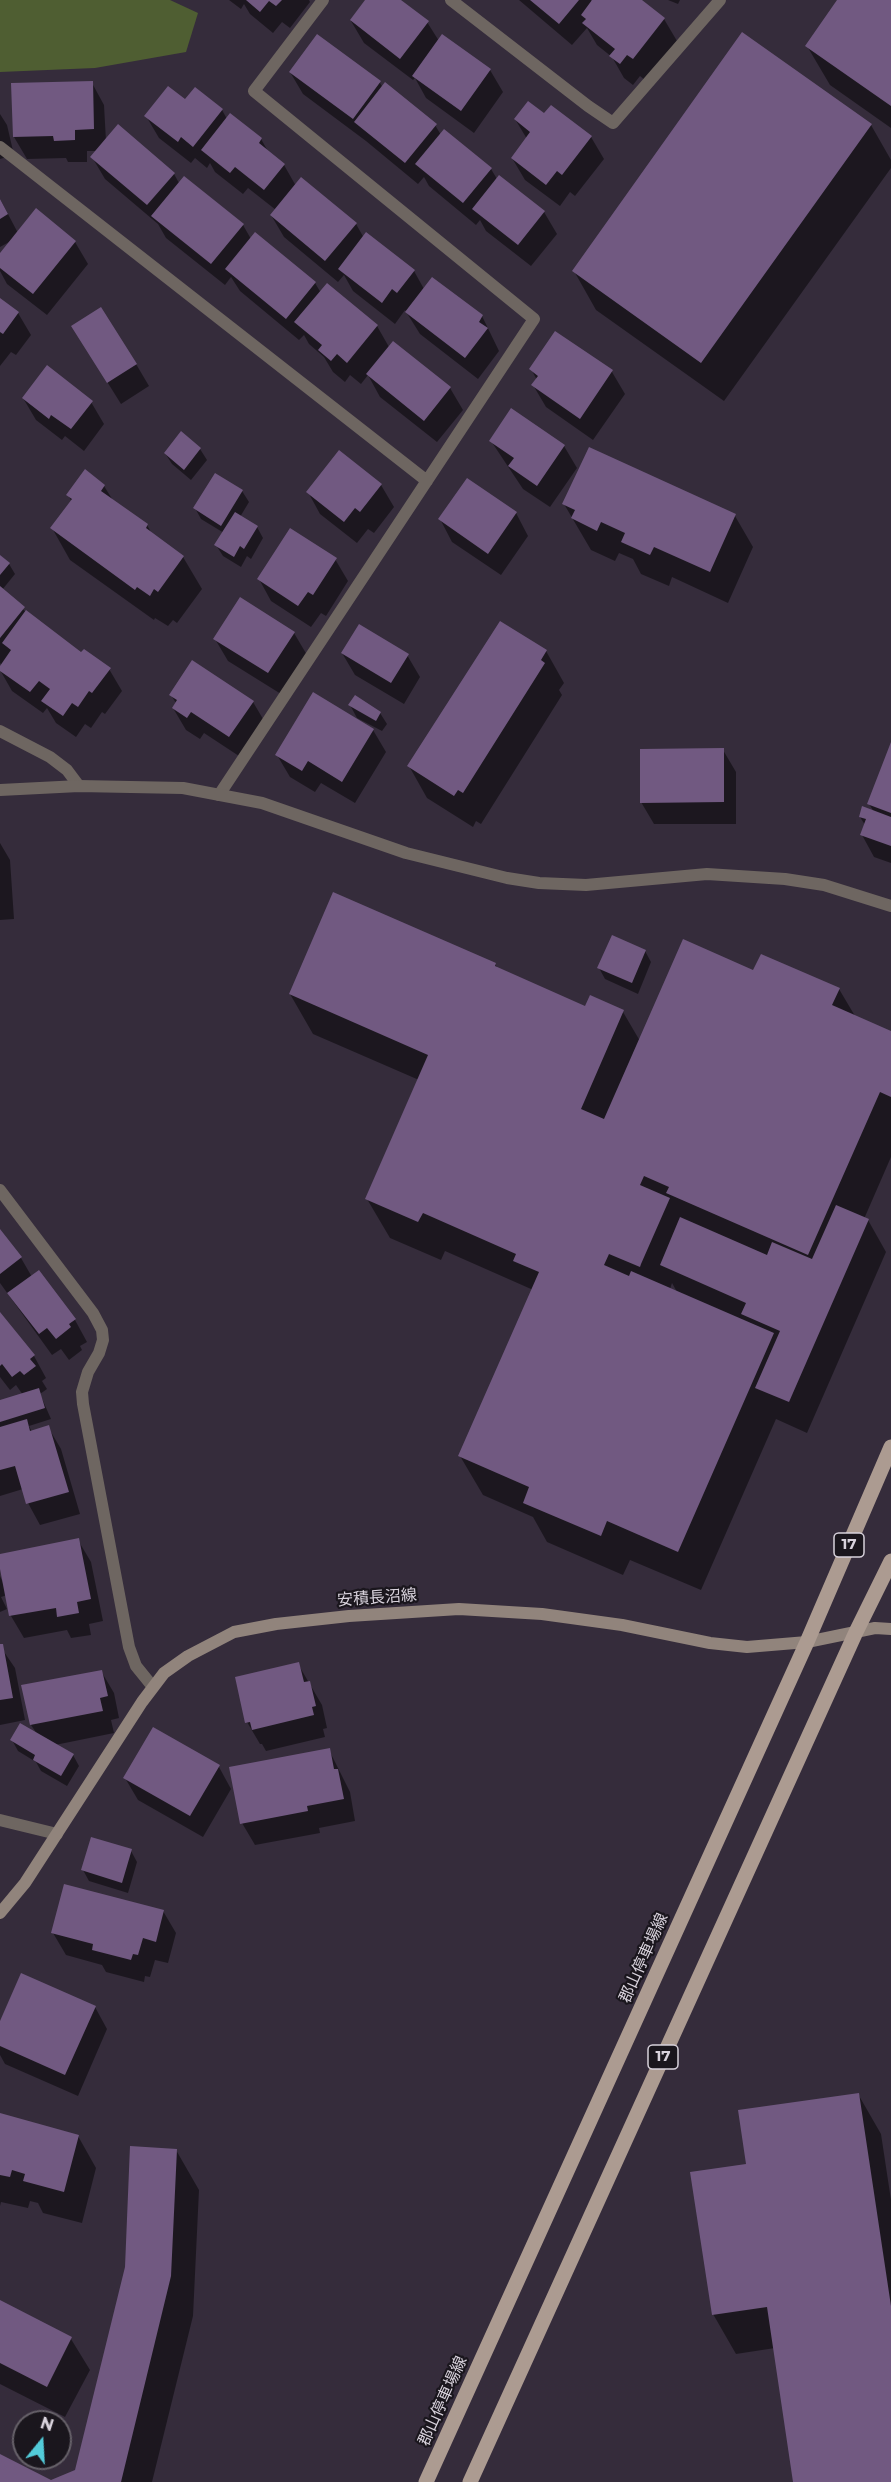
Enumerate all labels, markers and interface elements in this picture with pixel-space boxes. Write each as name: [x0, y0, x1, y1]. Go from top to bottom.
road number: 17: [834, 1533, 864, 1557]
street label: 安積長沼線: [336, 1586, 418, 1610]
street label: 郡山停車場線: [616, 1910, 672, 2006]
road number: 17: [648, 2045, 678, 2069]
street label: 郡山停車場線: [415, 2353, 471, 2449]
north arrow: [12, 2410, 72, 2470]
text: N: [38, 2413, 56, 2435]

